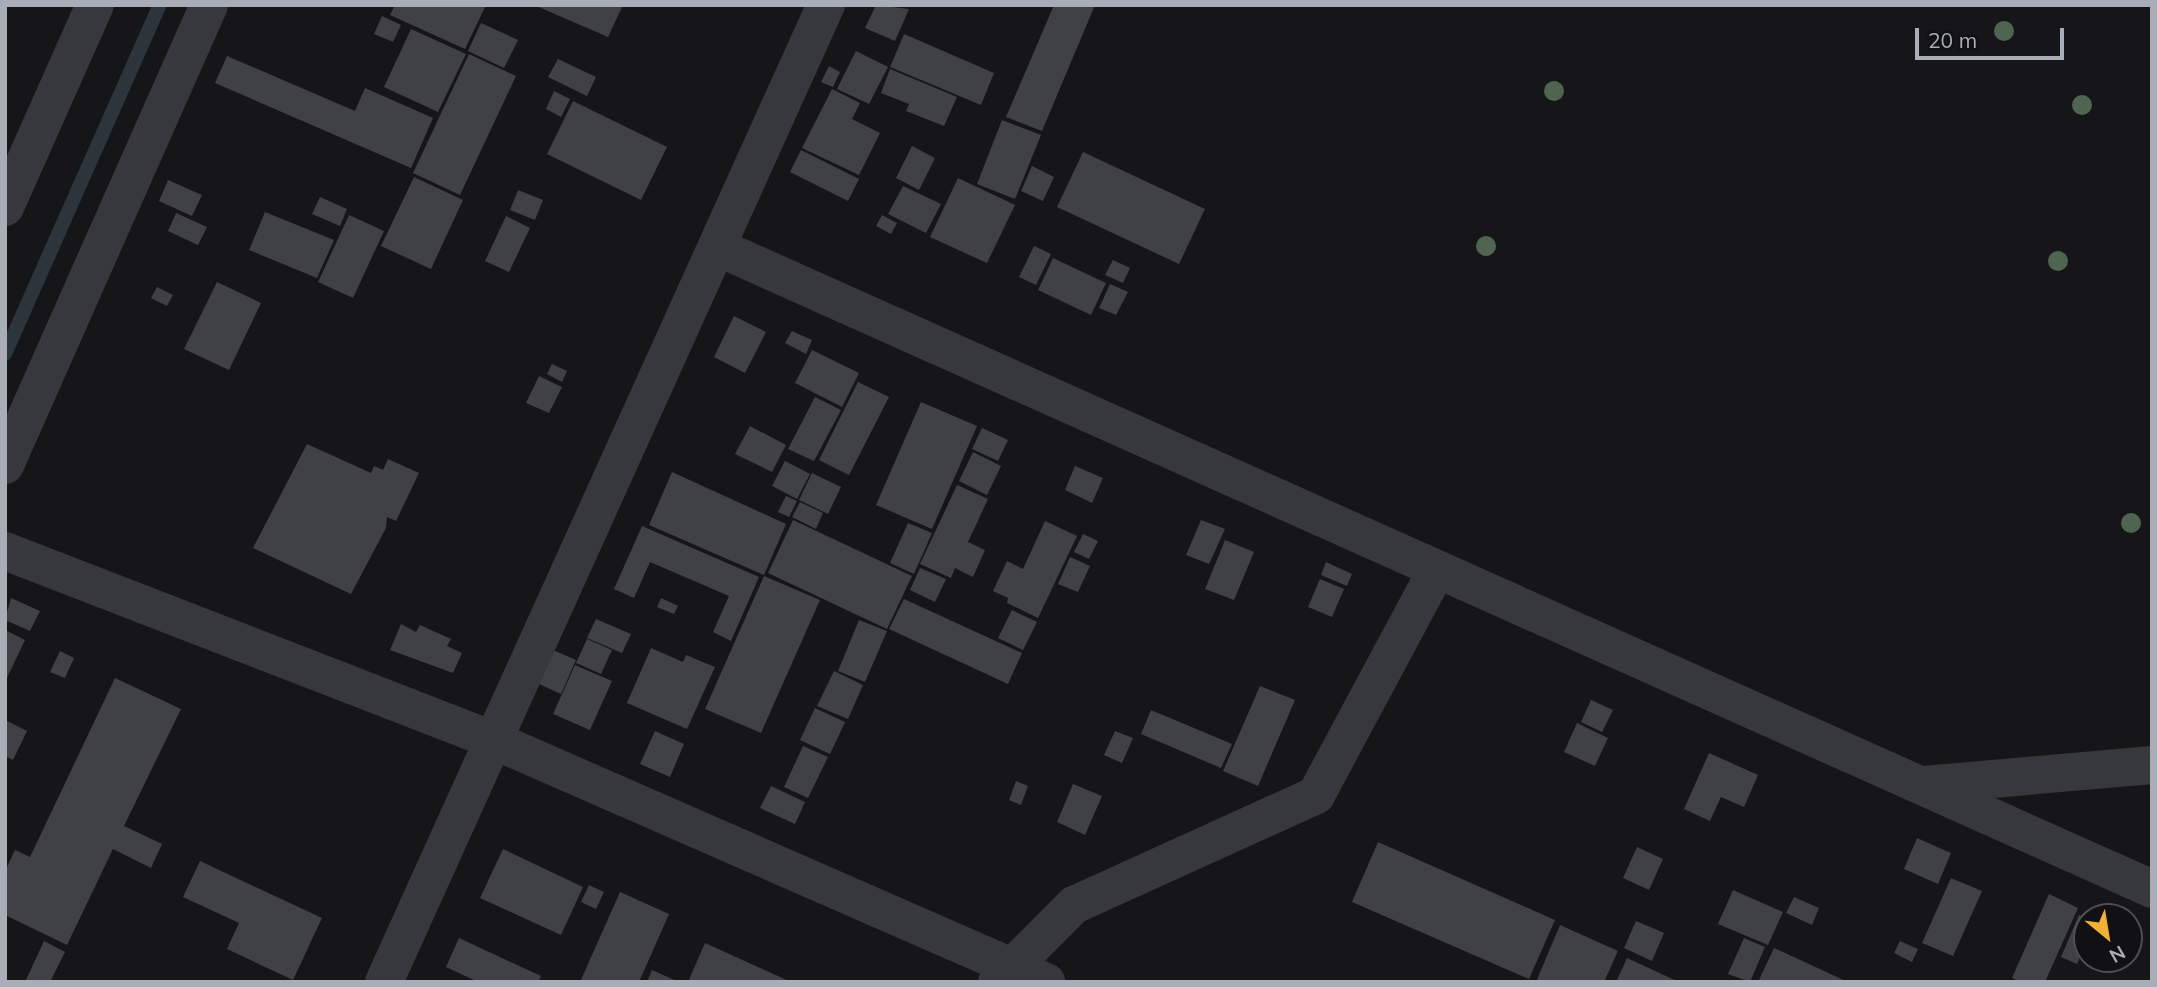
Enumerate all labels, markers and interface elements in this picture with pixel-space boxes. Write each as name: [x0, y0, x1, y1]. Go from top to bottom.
scale bar: [1919, 14, 2068, 58]
text: 20 m: [1928, 27, 1977, 53]
north arrow: [2073, 903, 2143, 973]
text: N: [2105, 940, 2130, 968]

